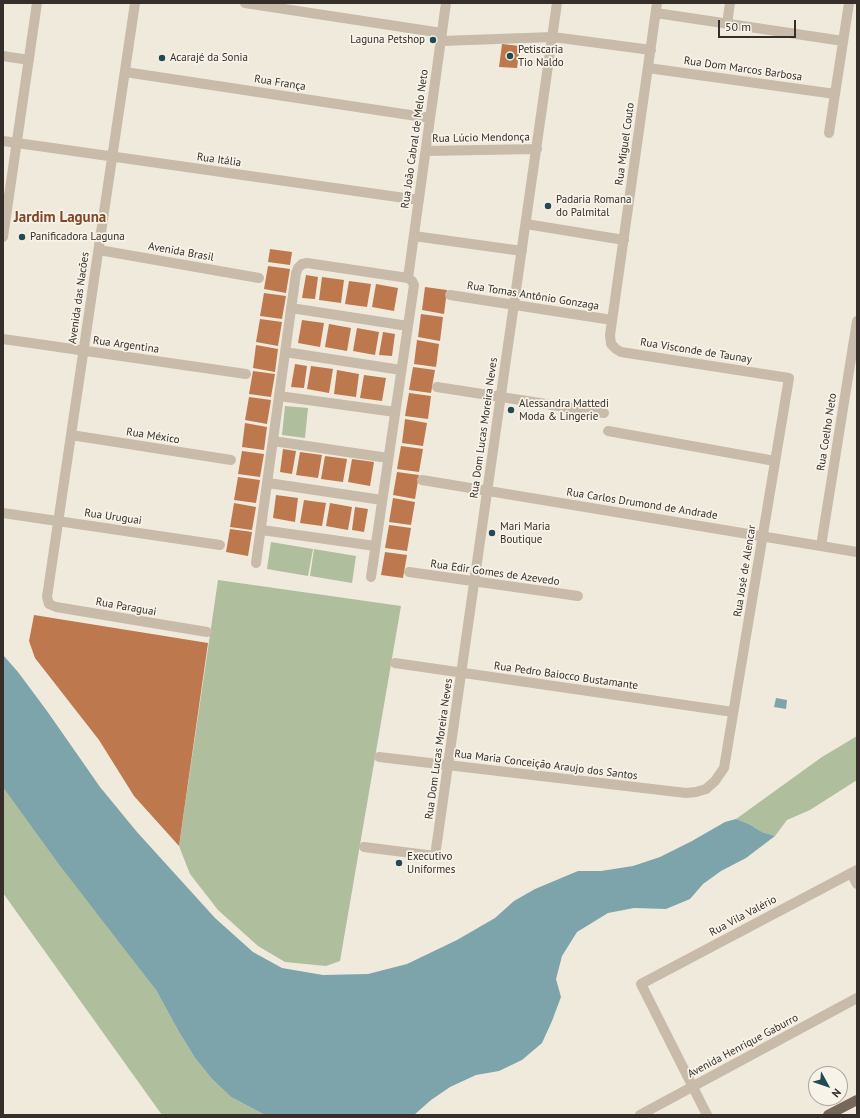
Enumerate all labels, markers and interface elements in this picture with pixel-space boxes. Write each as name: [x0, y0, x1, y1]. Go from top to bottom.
scale bar: [720, 12, 798, 38]
text: 50 m: [725, 19, 751, 34]
place label: Laguna Petshop: [350, 33, 425, 47]
marker: Laguna Petshop: [428, 35, 438, 45]
place label: Petiscaria Tio Naldo: [518, 43, 564, 69]
place label: Acarajé da Sonia: [170, 51, 248, 65]
marker: Petiscaria Tio Naldo: [505, 51, 515, 61]
marker: Acarajé da Sonia: [157, 53, 167, 63]
street label: Rua Dom Marcos Barbosa: [683, 54, 803, 84]
street label: Rua João Cabral de Melo Neto: [399, 69, 431, 209]
street label: Rua França: [253, 72, 307, 94]
street label: Rua Miguel Couto: [613, 102, 637, 186]
street label: Rua Lúcio Mendonça: [432, 131, 530, 145]
street label: Rua Itália: [196, 150, 242, 170]
place label: Padaria Romana do Palmital: [556, 193, 631, 219]
marker: Padaria Romana do Palmital: [543, 201, 553, 211]
district label: Jardim Laguna: [14, 209, 106, 227]
place label: Panificadora Laguna: [30, 230, 125, 244]
marker: Panificadora Laguna: [17, 232, 27, 242]
street label: Avenida Brasil: [147, 240, 215, 264]
street label: Avenida das Nacões: [66, 251, 92, 345]
street label: Rua Tomas Antônio Gonzaga: [466, 279, 600, 313]
street label: Rua Argentina: [92, 334, 160, 356]
street label: Rua Visconde de Taunay: [639, 336, 753, 366]
street label: Rua Dom Lucas Moreira Neves: [468, 357, 500, 499]
street label: Rua Coelho Neto: [814, 392, 840, 472]
place label: Alessandra Mattedi Moda & Lingerie: [519, 397, 609, 423]
marker: Alessandra Mattedi Moda & Lingerie: [506, 405, 516, 415]
street label: Rua México: [125, 425, 181, 447]
street label: Rua Carlos Drumond de Andrade: [566, 486, 718, 522]
street label: Rua Uruguai: [83, 506, 143, 528]
place label: Mari Maria Boutique: [500, 520, 550, 546]
street label: Rua José de Alencar: [731, 524, 759, 618]
marker: Mari Maria Boutique: [487, 528, 497, 538]
street label: Rua Edir Gomes de Azevedo: [430, 557, 560, 589]
street label: Rua Paraguai: [95, 595, 157, 619]
street label: Rua Pedro Baiocco Bustamante: [493, 659, 639, 693]
street label: Rua Dom Lucas Moreira Neves: [423, 678, 455, 820]
street label: Rua Maria Conceição Araujo dos Santos: [454, 747, 638, 783]
place label: Executivo Uniformes: [407, 850, 455, 876]
marker: Executivo Uniformes: [394, 858, 404, 868]
street label: Rua Vila Valério: [707, 893, 779, 939]
street label: Avenida Henrique Gaburro: [685, 1011, 801, 1081]
north arrow: [808, 1066, 848, 1106]
text: N: [829, 1086, 844, 1100]

